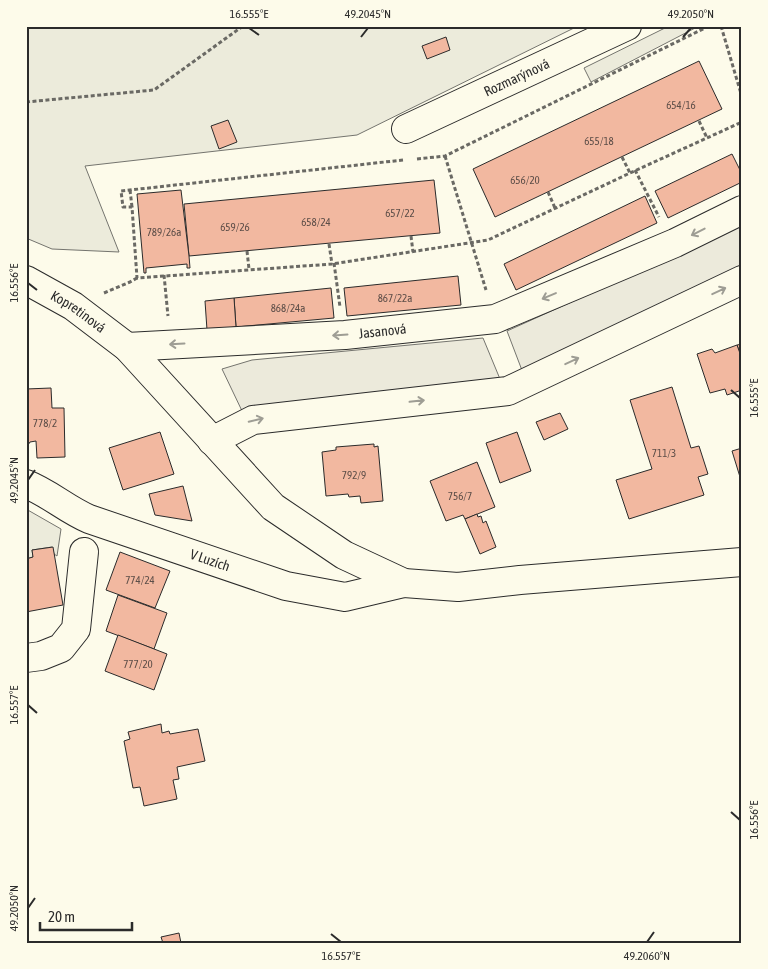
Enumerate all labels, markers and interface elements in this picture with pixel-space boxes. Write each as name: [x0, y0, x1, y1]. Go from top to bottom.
text: 16.555°E: [230, 7, 268, 21]
text: 49.2045°N: [345, 7, 391, 21]
text: 49.2050°N: [668, 7, 714, 21]
street label: Rozmarýnová: [481, 55, 552, 100]
house number: 654/16: [666, 99, 696, 111]
house number: 655/18: [584, 135, 614, 147]
house number: 656/20: [510, 174, 540, 186]
house number: 657/22: [385, 207, 415, 219]
house number: 658/24: [301, 216, 331, 228]
house number: 659/26: [220, 221, 250, 233]
house number: 789/26a: [147, 226, 181, 238]
one-way arrow: [691, 228, 706, 237]
text: 16.556°E: [7, 264, 21, 302]
one-way arrow: [711, 286, 726, 295]
street label: Kopretinová: [48, 287, 109, 336]
house number: 867/22a: [378, 292, 412, 304]
one-way arrow: [542, 292, 557, 302]
house number: 868/24a: [271, 302, 305, 314]
street label: Jasanová: [358, 321, 407, 341]
one-way arrow: [332, 331, 348, 340]
one-way arrow: [170, 340, 186, 349]
one-way arrow: [564, 355, 579, 365]
text: 16.555°E: [747, 379, 761, 417]
one-way arrow: [409, 396, 425, 406]
one-way arrow: [248, 415, 264, 424]
house number: 778/2: [33, 417, 57, 429]
house number: 711/3: [652, 447, 676, 459]
text: 49.2045°N: [7, 457, 21, 503]
house number: 792/9: [342, 469, 366, 481]
house number: 756/7: [448, 490, 472, 502]
street label: V Luzích: [188, 546, 232, 574]
house number: 774/24: [125, 574, 155, 586]
house number: 777/20: [123, 658, 153, 670]
text: 16.557°E: [7, 686, 21, 724]
text: 16.556°E: [747, 801, 761, 839]
text: 49.2050°N: [7, 885, 21, 931]
scale bar: [40, 899, 132, 931]
text: 20 m: [48, 908, 75, 925]
text: 16.557°E: [322, 949, 360, 963]
text: 49.2060°N: [624, 949, 670, 963]

